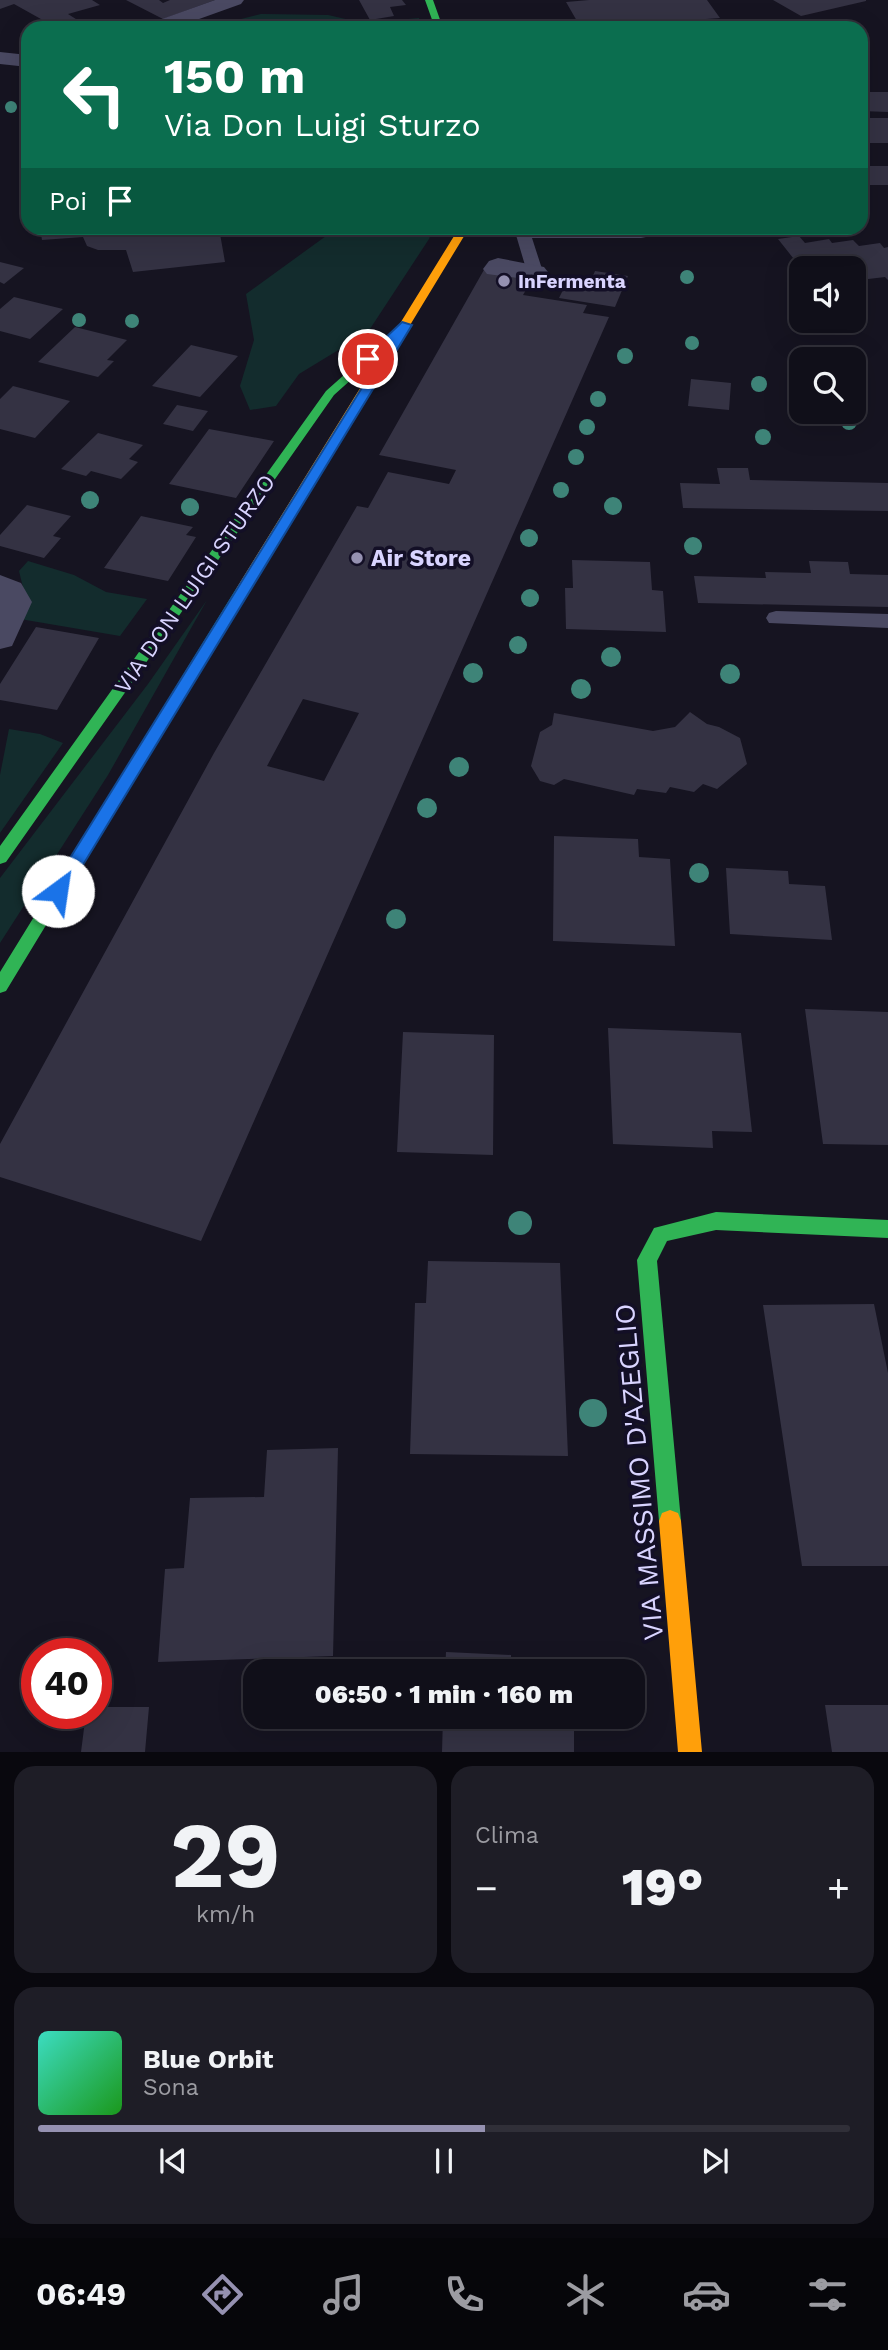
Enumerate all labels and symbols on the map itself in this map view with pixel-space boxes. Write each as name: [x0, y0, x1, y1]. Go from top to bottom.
place label: InFermenta: [518, 270, 626, 293]
marker: InFermenta: [496, 273, 512, 289]
pin: [338, 329, 398, 389]
street label: VIA DON LUIGI STURZO: [109, 469, 281, 699]
place label: Air Store: [371, 545, 471, 572]
marker: Air Store: [349, 550, 365, 566]
position arrow: [21, 854, 95, 928]
street label: VIA MASSIMO D'AZEGLIO: [608, 1302, 670, 1642]
speed limit sign: 40: [21, 1638, 112, 1729]

